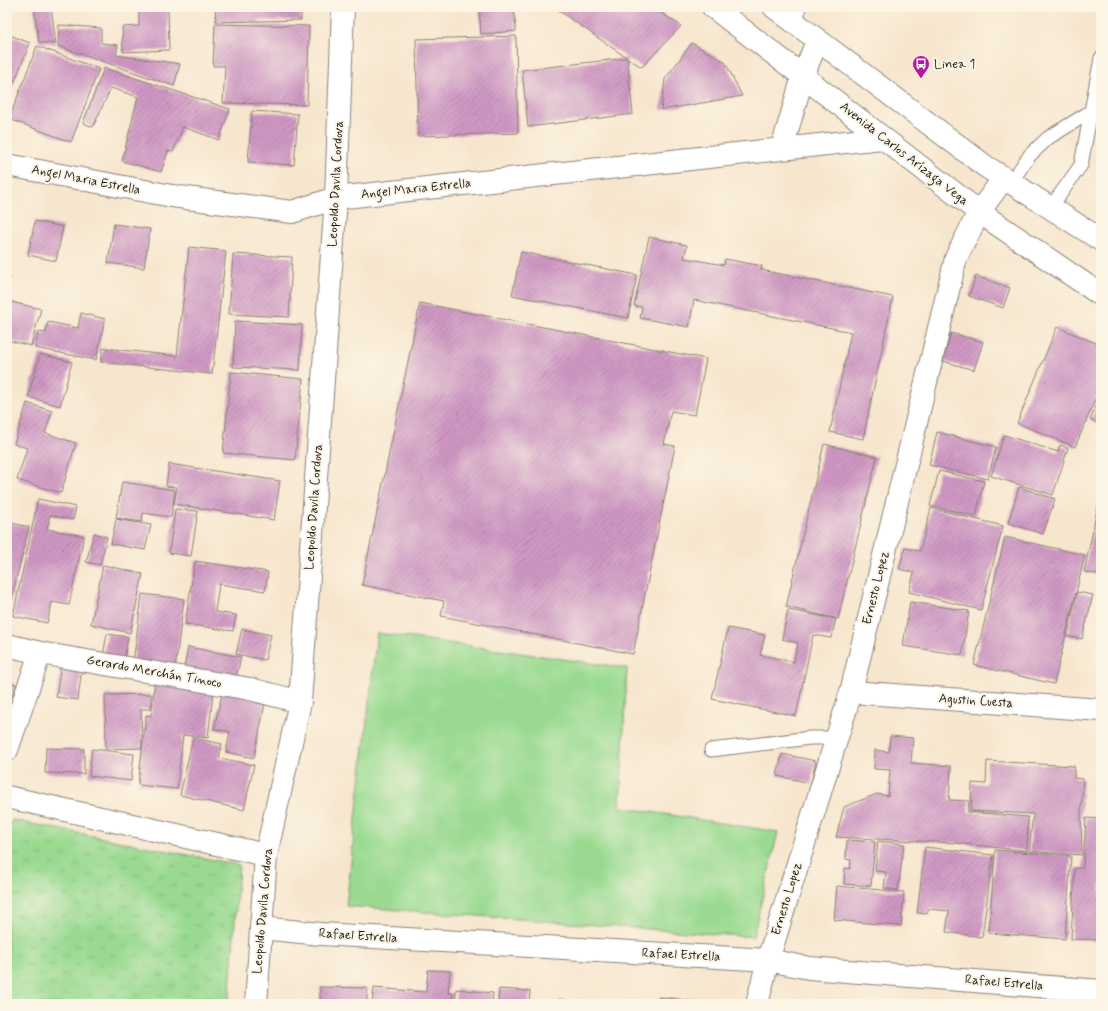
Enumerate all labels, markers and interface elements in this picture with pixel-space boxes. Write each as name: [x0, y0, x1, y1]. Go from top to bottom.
bus stop icon: Linea 1: [911, 54, 931, 79]
place label: Linea 1: [934, 56, 975, 73]
street label: Avenida Carlos Arízaga Vega: [835, 98, 972, 211]
street label: Leopoldo Davila Cordova: [324, 120, 348, 247]
street label: Angel Maria Estrella: [30, 161, 142, 201]
street label: Angel Maria Estrella: [360, 175, 472, 205]
street label: Leopoldo Davila Cordova: [301, 443, 327, 571]
street label: Ernesto Lopez: [859, 549, 893, 627]
street label: Gerardo Merchán Tinoco: [85, 652, 223, 692]
street label: Agustin Cuesta: [938, 690, 1014, 712]
street label: Leopoldo Davila Cordova: [249, 847, 277, 975]
street label: Ernesto Lopez: [768, 860, 806, 937]
street label: Rafael Estrella: [318, 925, 398, 947]
street label: Rafael Estrella: [641, 944, 721, 966]
street label: Rafael Estrella: [964, 971, 1044, 995]

